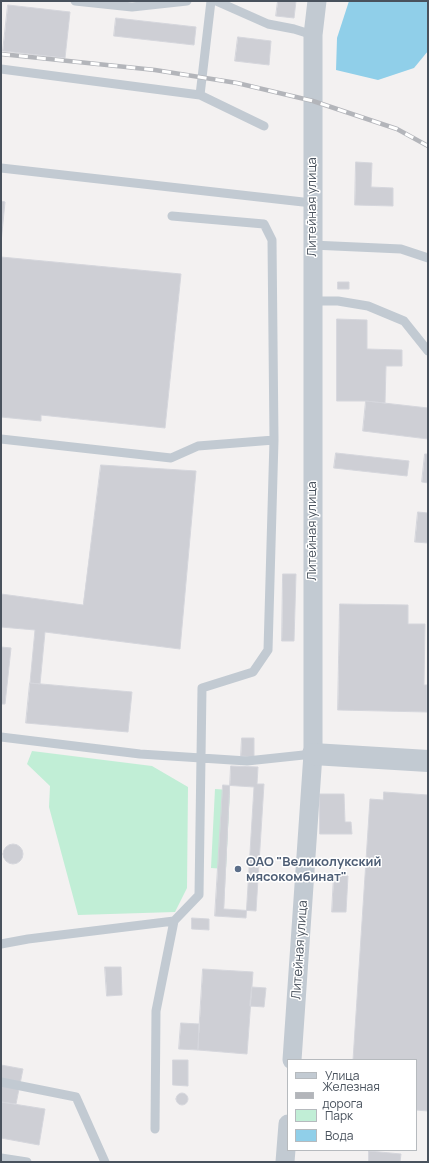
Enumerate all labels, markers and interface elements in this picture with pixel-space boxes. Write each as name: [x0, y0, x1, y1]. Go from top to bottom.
street label: Литейная улица: [304, 157, 320, 257]
street label: Литейная улица: [304, 481, 320, 581]
place label: ОАО "Великолукский мясокомбинат": [246, 854, 381, 885]
marker: ОАО "Великолукский мясокомбинат": [233, 864, 243, 874]
street label: Литейная улица: [289, 900, 311, 1000]
legend: [287, 1059, 417, 1151]
text: Улица: [325, 1067, 359, 1084]
text: Железная дорога: [322, 1078, 380, 1112]
text: Парк: [325, 1107, 353, 1124]
text: Вода: [325, 1127, 353, 1144]

